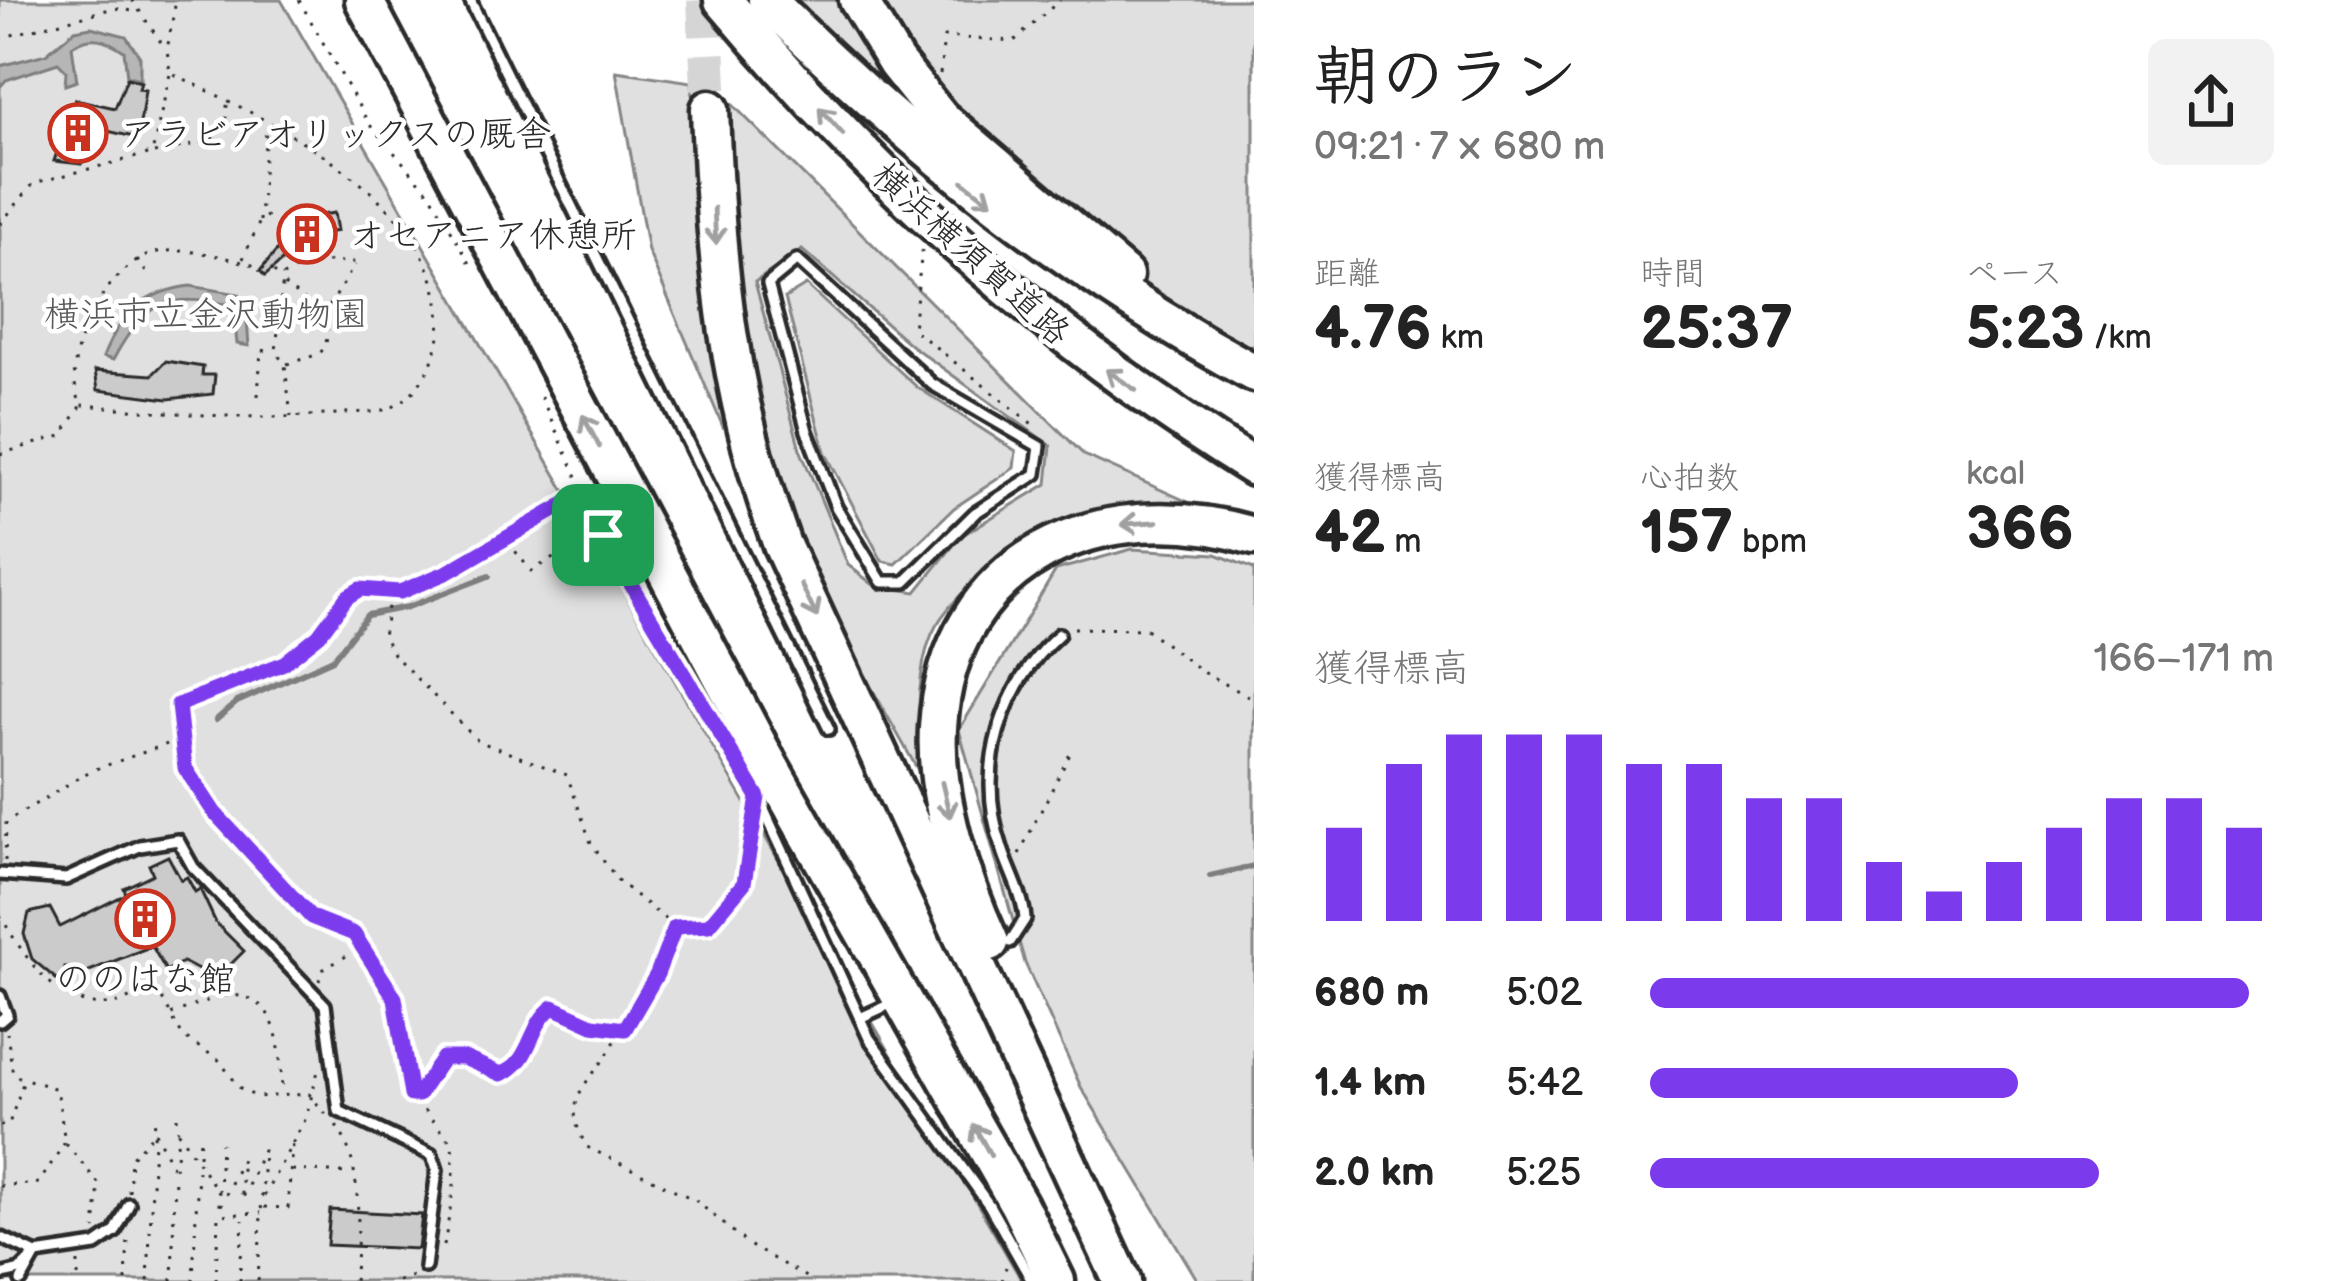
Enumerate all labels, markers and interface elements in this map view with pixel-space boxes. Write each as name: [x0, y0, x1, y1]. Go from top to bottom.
text: 朝のラン: [1314, 39, 1578, 118]
button: share: [2148, 39, 2274, 165]
building icon: アラビアオリックスの厩舎: [47, 102, 109, 164]
one-way arrow: [818, 106, 845, 136]
place label: アラビアオリックスの厩舎: [120, 114, 551, 157]
text: 09:21 · 7 × 680 m: [1314, 124, 1605, 171]
street label: 横浜横須賀道路: [862, 155, 1078, 355]
one-way arrow: [960, 179, 993, 204]
building icon: オセアニア休憩所: [276, 203, 338, 265]
one-way arrow: [704, 206, 727, 245]
place label: オセアニア休憩所: [349, 215, 637, 258]
text: 距離: [1314, 254, 1380, 294]
text: 時間: [1640, 254, 1706, 294]
text: ペース: [1966, 254, 2063, 294]
park label: 横浜市立金沢動物園: [44, 294, 368, 337]
text: 4.76: [1314, 294, 1432, 366]
text: 25:37: [1640, 294, 1793, 366]
text: 5:23: [1966, 294, 2085, 366]
text: km: [1432, 318, 1484, 358]
text: /km: [2085, 318, 2152, 358]
one-way arrow: [1105, 368, 1138, 393]
one-way arrow: [579, 414, 602, 449]
text: kcal: [1966, 454, 2025, 494]
text: 獲得標高: [1314, 458, 1446, 498]
text: 心拍数: [1640, 458, 1739, 498]
pin: [552, 484, 654, 586]
text: 366: [1966, 494, 2074, 566]
text: 42: [1314, 498, 1385, 570]
text: 157: [1640, 498, 1733, 570]
icon: arrive: [570, 502, 636, 568]
one-way arrow: [1120, 512, 1159, 535]
text: m: [1385, 522, 1421, 562]
text: bpm: [1733, 522, 1807, 562]
one-way arrow: [799, 582, 821, 618]
text: 166–171 m: [2093, 636, 2274, 683]
text: 獲得標高: [1314, 646, 1470, 693]
one-way arrow: [936, 780, 958, 818]
building icon: ののはな館: [114, 888, 176, 950]
place label: ののはな館: [55, 959, 235, 1002]
text: 680 m: [1314, 970, 1429, 1017]
text: 5:02: [1506, 970, 1582, 1017]
text: 1.4 km: [1314, 1060, 1426, 1107]
text: 5:42: [1506, 1060, 1583, 1107]
one-way arrow: [970, 1123, 993, 1158]
text: 2.0 km: [1314, 1150, 1434, 1197]
text: 5:25: [1506, 1150, 1582, 1197]

